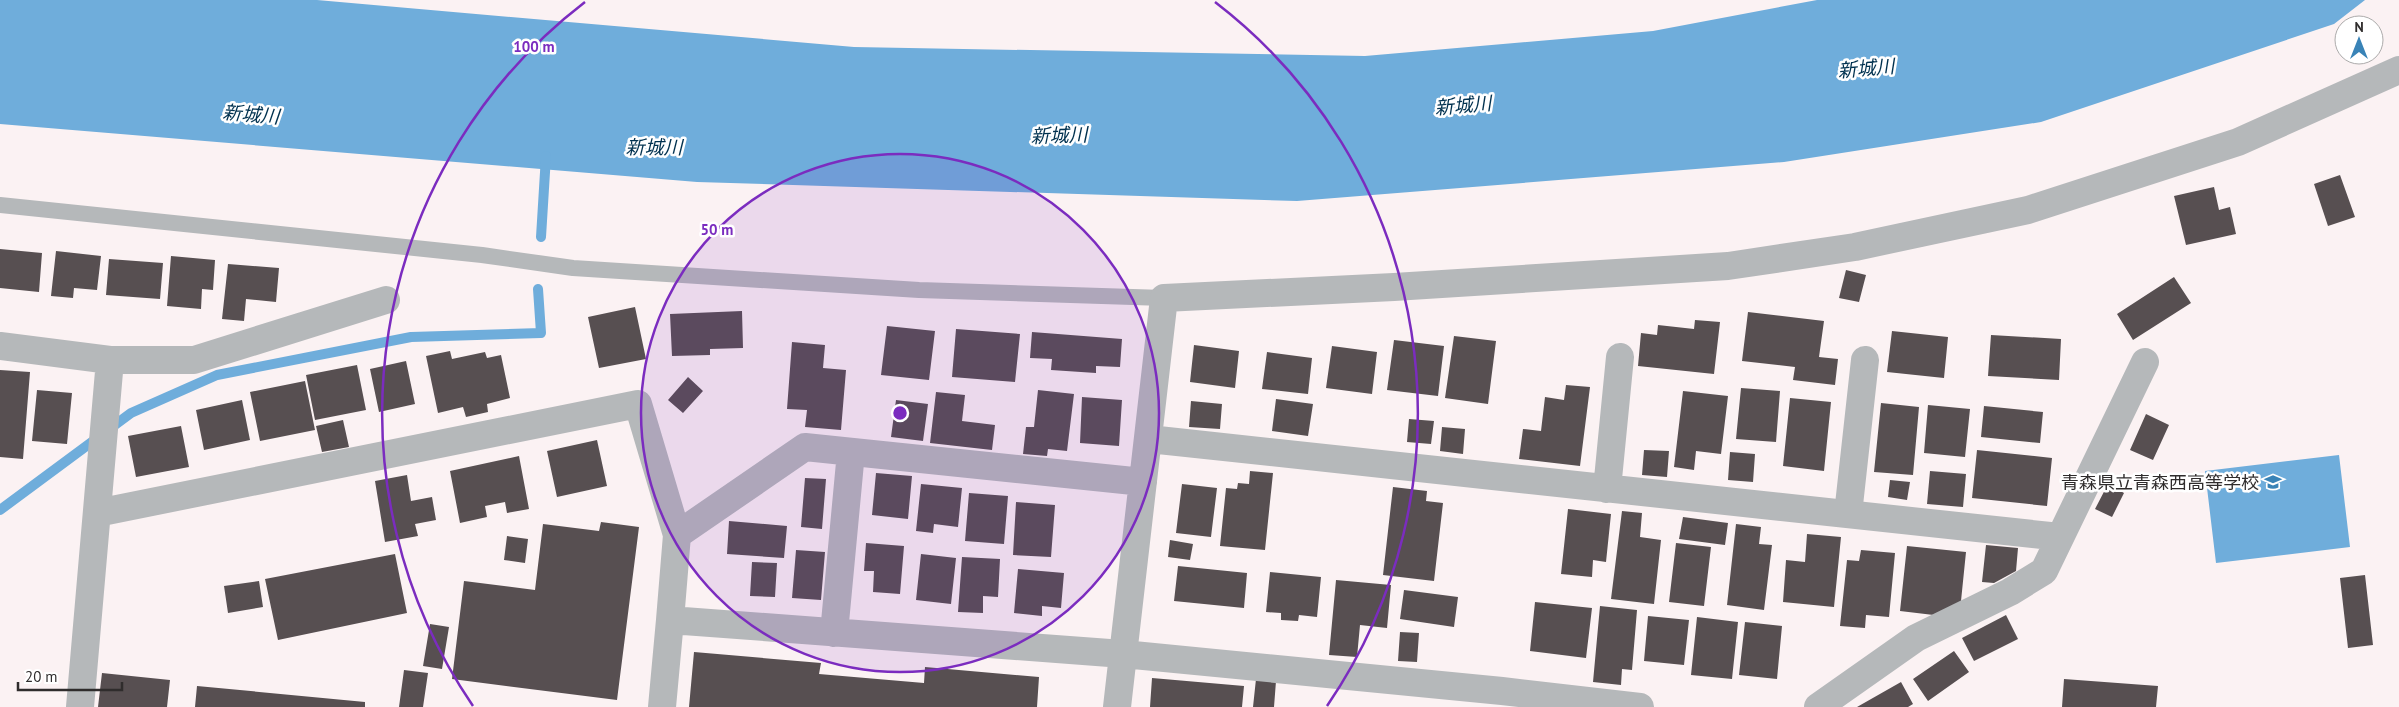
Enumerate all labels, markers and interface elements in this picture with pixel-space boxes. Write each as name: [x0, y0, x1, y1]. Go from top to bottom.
north arrow: [2334, 15, 2384, 65]
text: N: [2354, 18, 2364, 36]
text: 100 m: [513, 37, 555, 56]
water label: 新城川: [1837, 53, 1897, 82]
water label: 新城川: [1434, 90, 1494, 119]
water label: 新城川: [222, 100, 282, 129]
water label: 新城川: [1030, 122, 1090, 148]
water label: 新城川: [625, 135, 684, 159]
text: 50 m: [701, 220, 733, 239]
centre of rings: [891, 404, 909, 422]
place label: 青森県立青森西高等学校: [2061, 471, 2259, 494]
school or university icon: 青森県立青森西高等学校: [2263, 472, 2283, 492]
scale bar: [18, 660, 121, 692]
text: 20 m: [25, 667, 58, 686]

